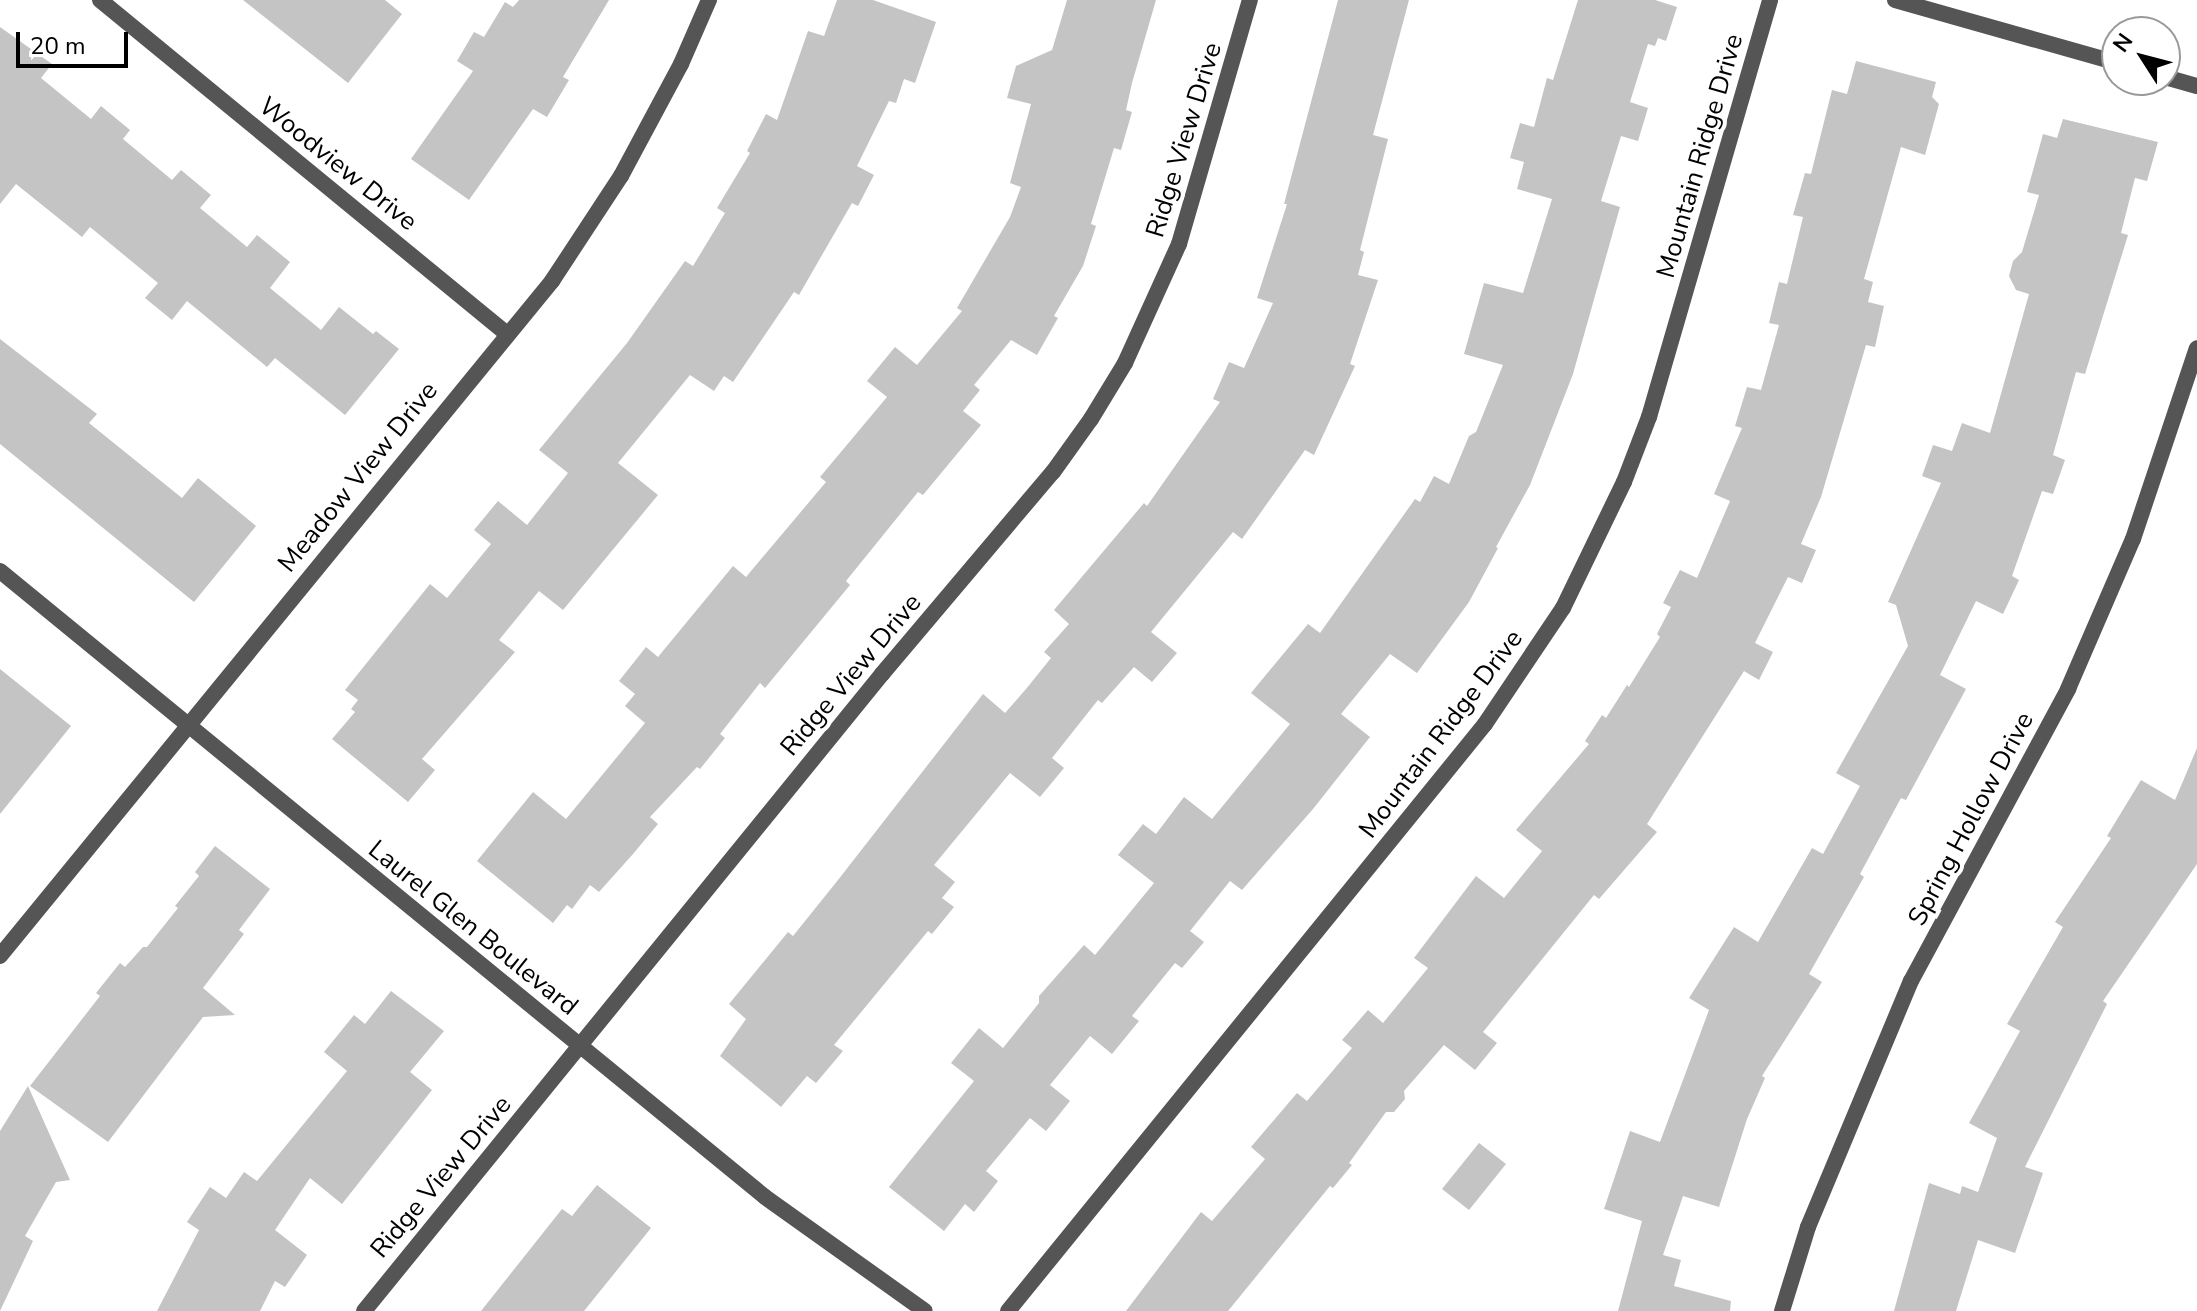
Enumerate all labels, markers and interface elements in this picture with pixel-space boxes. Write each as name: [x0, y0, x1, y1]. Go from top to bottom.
scale bar: [20, 16, 132, 66]
north arrow: [2101, 16, 2181, 96]
text: N: [2106, 28, 2140, 59]
text: 20 m: [30, 30, 86, 62]
street label: Mountain Ridge Drive: [1650, 30, 1750, 282]
street label: Ridge View Drive: [1140, 39, 1228, 241]
street label: Woodview Drive: [253, 91, 423, 237]
street label: Meadow View Drive: [272, 376, 444, 578]
street label: Ridge View Drive: [774, 588, 928, 762]
street label: Mountain Ridge Drive: [1353, 624, 1529, 844]
street label: Spring Hollow Drive: [1902, 707, 2040, 931]
street label: Laurel Glen Boulevard: [362, 834, 584, 1022]
street label: Ridge View Drive: [364, 1090, 518, 1264]

